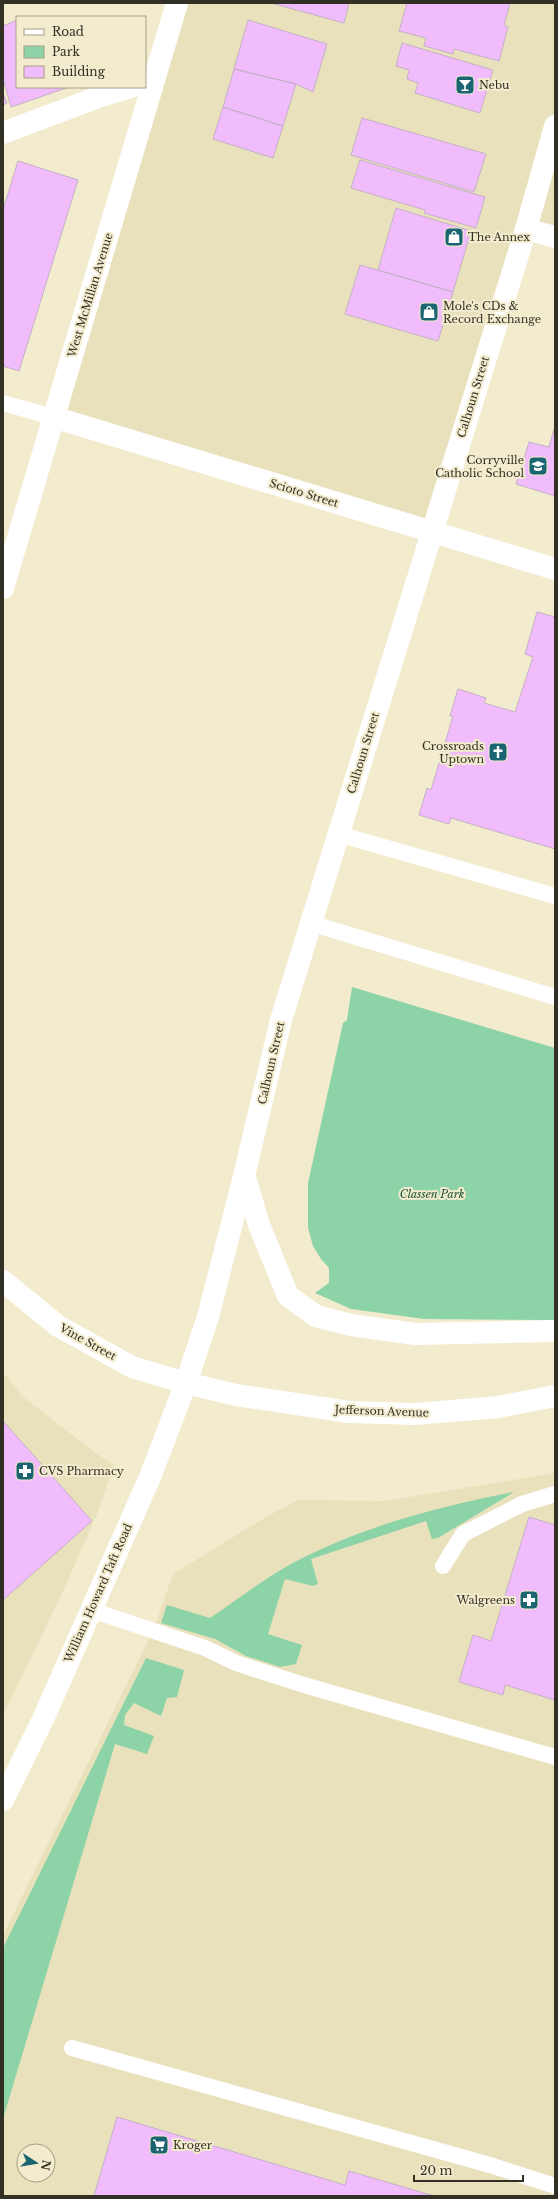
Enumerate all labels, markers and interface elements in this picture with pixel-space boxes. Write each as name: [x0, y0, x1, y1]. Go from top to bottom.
legend: [16, 16, 146, 88]
text: Road: [52, 24, 84, 39]
text: Park: [52, 44, 80, 59]
text: Building: [52, 64, 106, 79]
bar icon: Nebu: [454, 74, 476, 96]
place label: Nebu: [479, 78, 510, 92]
shop icon: The Annex: [443, 226, 465, 248]
place label: The Annex: [468, 230, 530, 244]
street label: West McMillan Avenue: [64, 231, 116, 360]
place label: Mole's CDs & Record Exchange: [443, 299, 541, 326]
shop icon: Mole's CDs & Record Exchange: [418, 301, 440, 323]
street label: Calhoun Street: [454, 354, 492, 439]
place label: Corryville Catholic School: [435, 453, 524, 480]
school or university icon: Corryville Catholic School: [527, 455, 549, 477]
street label: Scioto Street: [268, 476, 341, 510]
street label: Calhoun Street: [344, 710, 382, 795]
place label: Crossroads Uptown: [422, 739, 484, 766]
church icon: Crossroads Uptown: [487, 741, 509, 763]
street label: Calhoun Street: [255, 1019, 288, 1106]
park label: Classen Park: [400, 1187, 465, 1201]
street label: Vine Street: [56, 1320, 119, 1364]
street label: Jefferson Avenue: [333, 1402, 429, 1420]
pharmacy icon: CVS Pharmacy: [14, 1460, 36, 1482]
place label: CVS Pharmacy: [39, 1464, 124, 1478]
street label: William Howard Taft Road: [60, 1521, 135, 1666]
pharmacy icon: Walgreens: [518, 1589, 540, 1611]
place label: Walgreens: [455, 1593, 515, 1607]
supermarket icon: Kroger: [148, 2134, 170, 2156]
place label: Kroger: [173, 2138, 213, 2152]
north arrow: [16, 2143, 56, 2183]
scale bar: [414, 2157, 523, 2183]
text: N: [38, 2159, 54, 2172]
text: 20 m: [420, 2163, 452, 2178]

